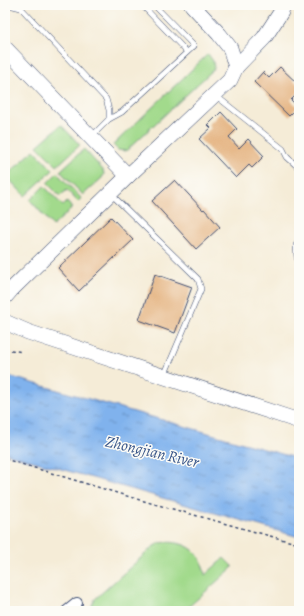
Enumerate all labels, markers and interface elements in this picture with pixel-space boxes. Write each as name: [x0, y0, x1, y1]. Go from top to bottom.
water label: Zhongjian River: [103, 431, 201, 474]

